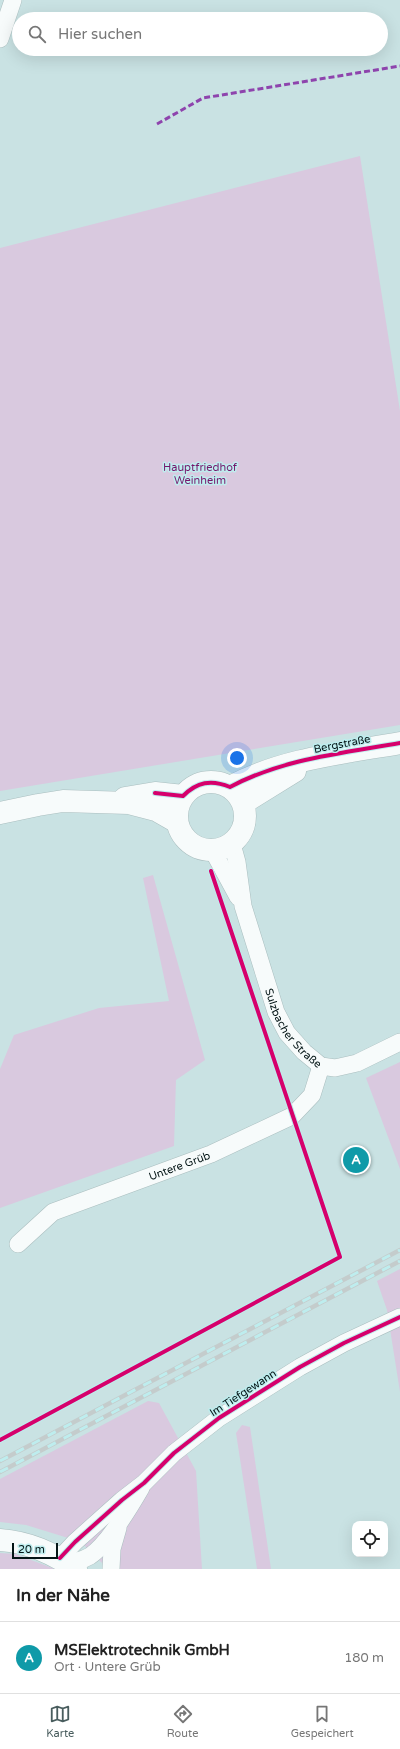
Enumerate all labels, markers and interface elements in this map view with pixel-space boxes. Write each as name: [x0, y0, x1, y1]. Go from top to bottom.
search box: [12, 12, 388, 56]
icon: search: [26, 23, 48, 45]
text: Hier suchen: [58, 25, 142, 43]
park label: Hauptfriedhof Weinheim: [163, 461, 238, 487]
street label: Bergstraße: [313, 732, 371, 756]
your location: [227, 748, 247, 768]
street label: Sulzbacher Straße: [263, 987, 324, 1070]
pin: A: [343, 1145, 369, 1175]
street label: Untere Grüb: [147, 1148, 212, 1183]
street label: Im Tiefgewann: [207, 1367, 279, 1419]
map controls: [352, 1521, 388, 1557]
button: locate: [352, 1521, 388, 1557]
scale bar: [12, 1541, 58, 1560]
text: 20 m: [18, 1543, 45, 1556]
text: In der Nähe: [16, 1585, 110, 1606]
text: MSElektrotechnik GmbH: [54, 1641, 230, 1659]
text: A: [24, 1650, 34, 1666]
text: 180 m: [344, 1650, 384, 1666]
text: Ort · Untere Grüb: [54, 1659, 161, 1675]
tab: Karte: [46, 1703, 74, 1740]
tab: Route: [167, 1703, 198, 1740]
tab: Gespeichert: [291, 1703, 354, 1740]

